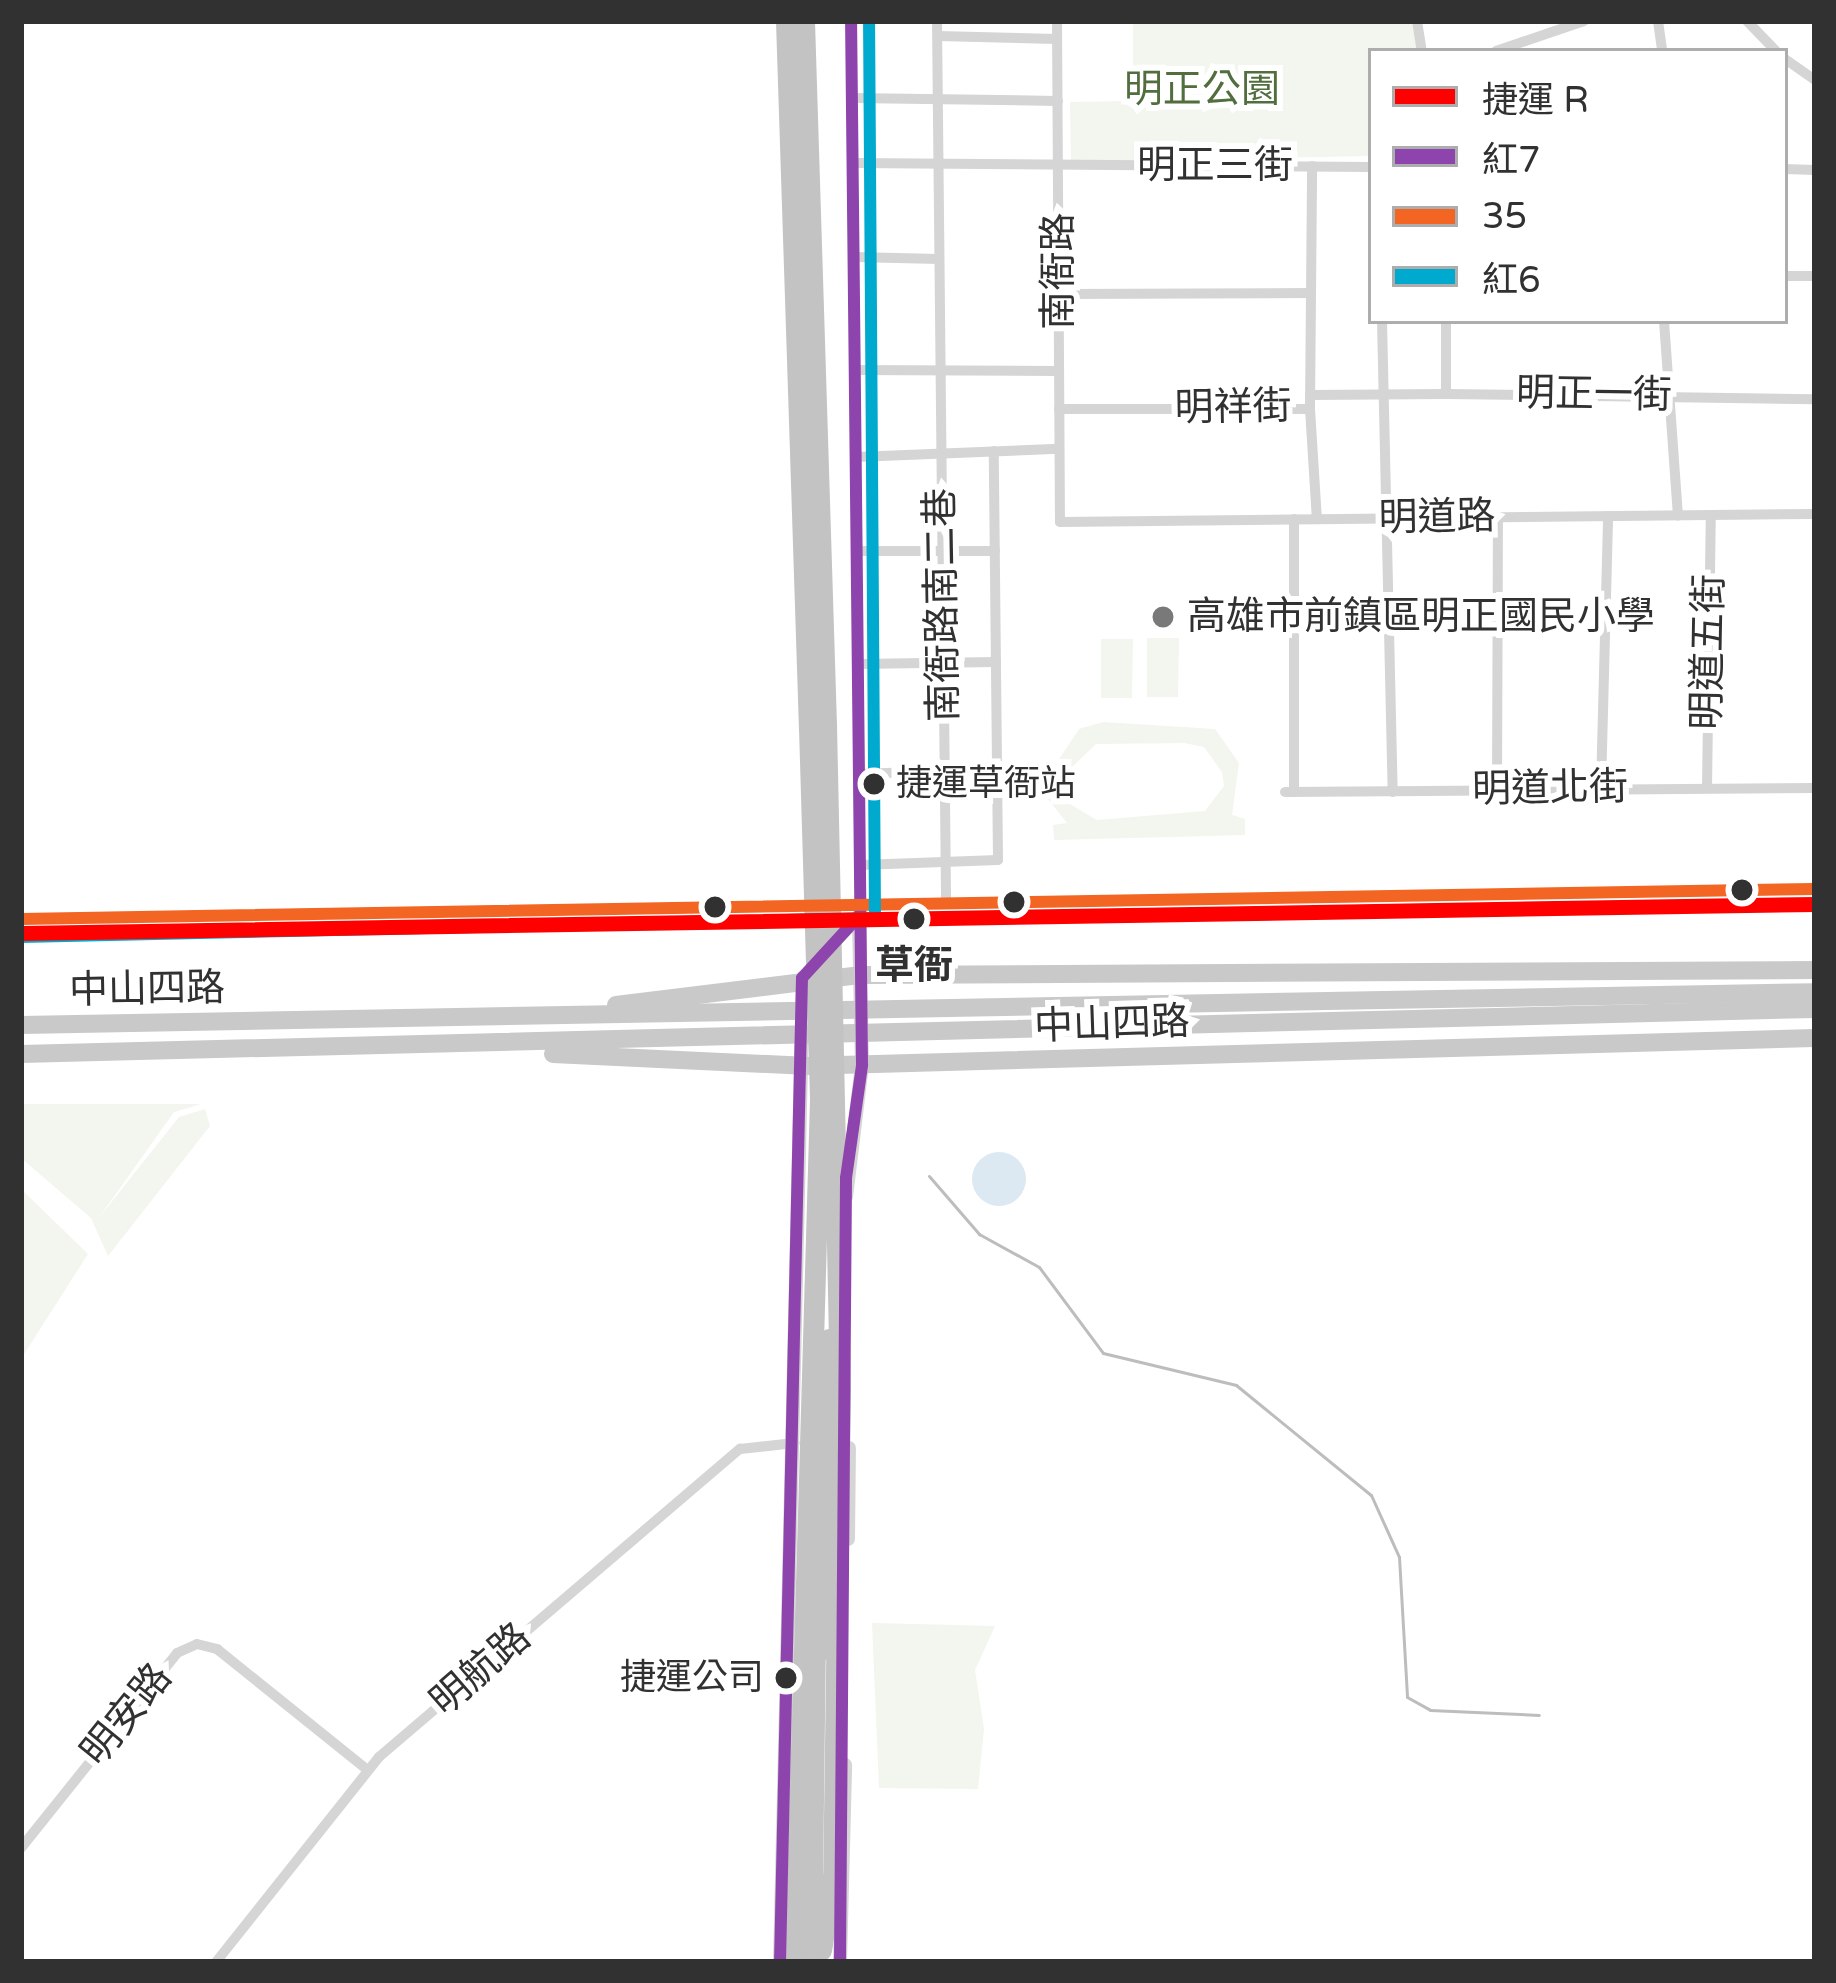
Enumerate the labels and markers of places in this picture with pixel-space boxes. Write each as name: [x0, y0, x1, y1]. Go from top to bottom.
place label: 高雄市前鎮區明正國民小學: [1187, 594, 1655, 640]
marker: 高雄市前鎮區明正國民小學: [1150, 604, 1176, 630]
place label: 捷運草衙站: [896, 762, 1076, 806]
marker: 捷運草衙站: [863, 773, 885, 795]
unlabelled marker: [1731, 879, 1753, 901]
unlabelled marker: [1003, 891, 1025, 913]
unlabelled marker: [704, 896, 726, 918]
marker: 草衙: [897, 902, 931, 936]
place label: 草衙: [875, 943, 953, 989]
place label: 捷運公司: [620, 1656, 764, 1700]
marker: 捷運公司: [775, 1667, 797, 1689]

